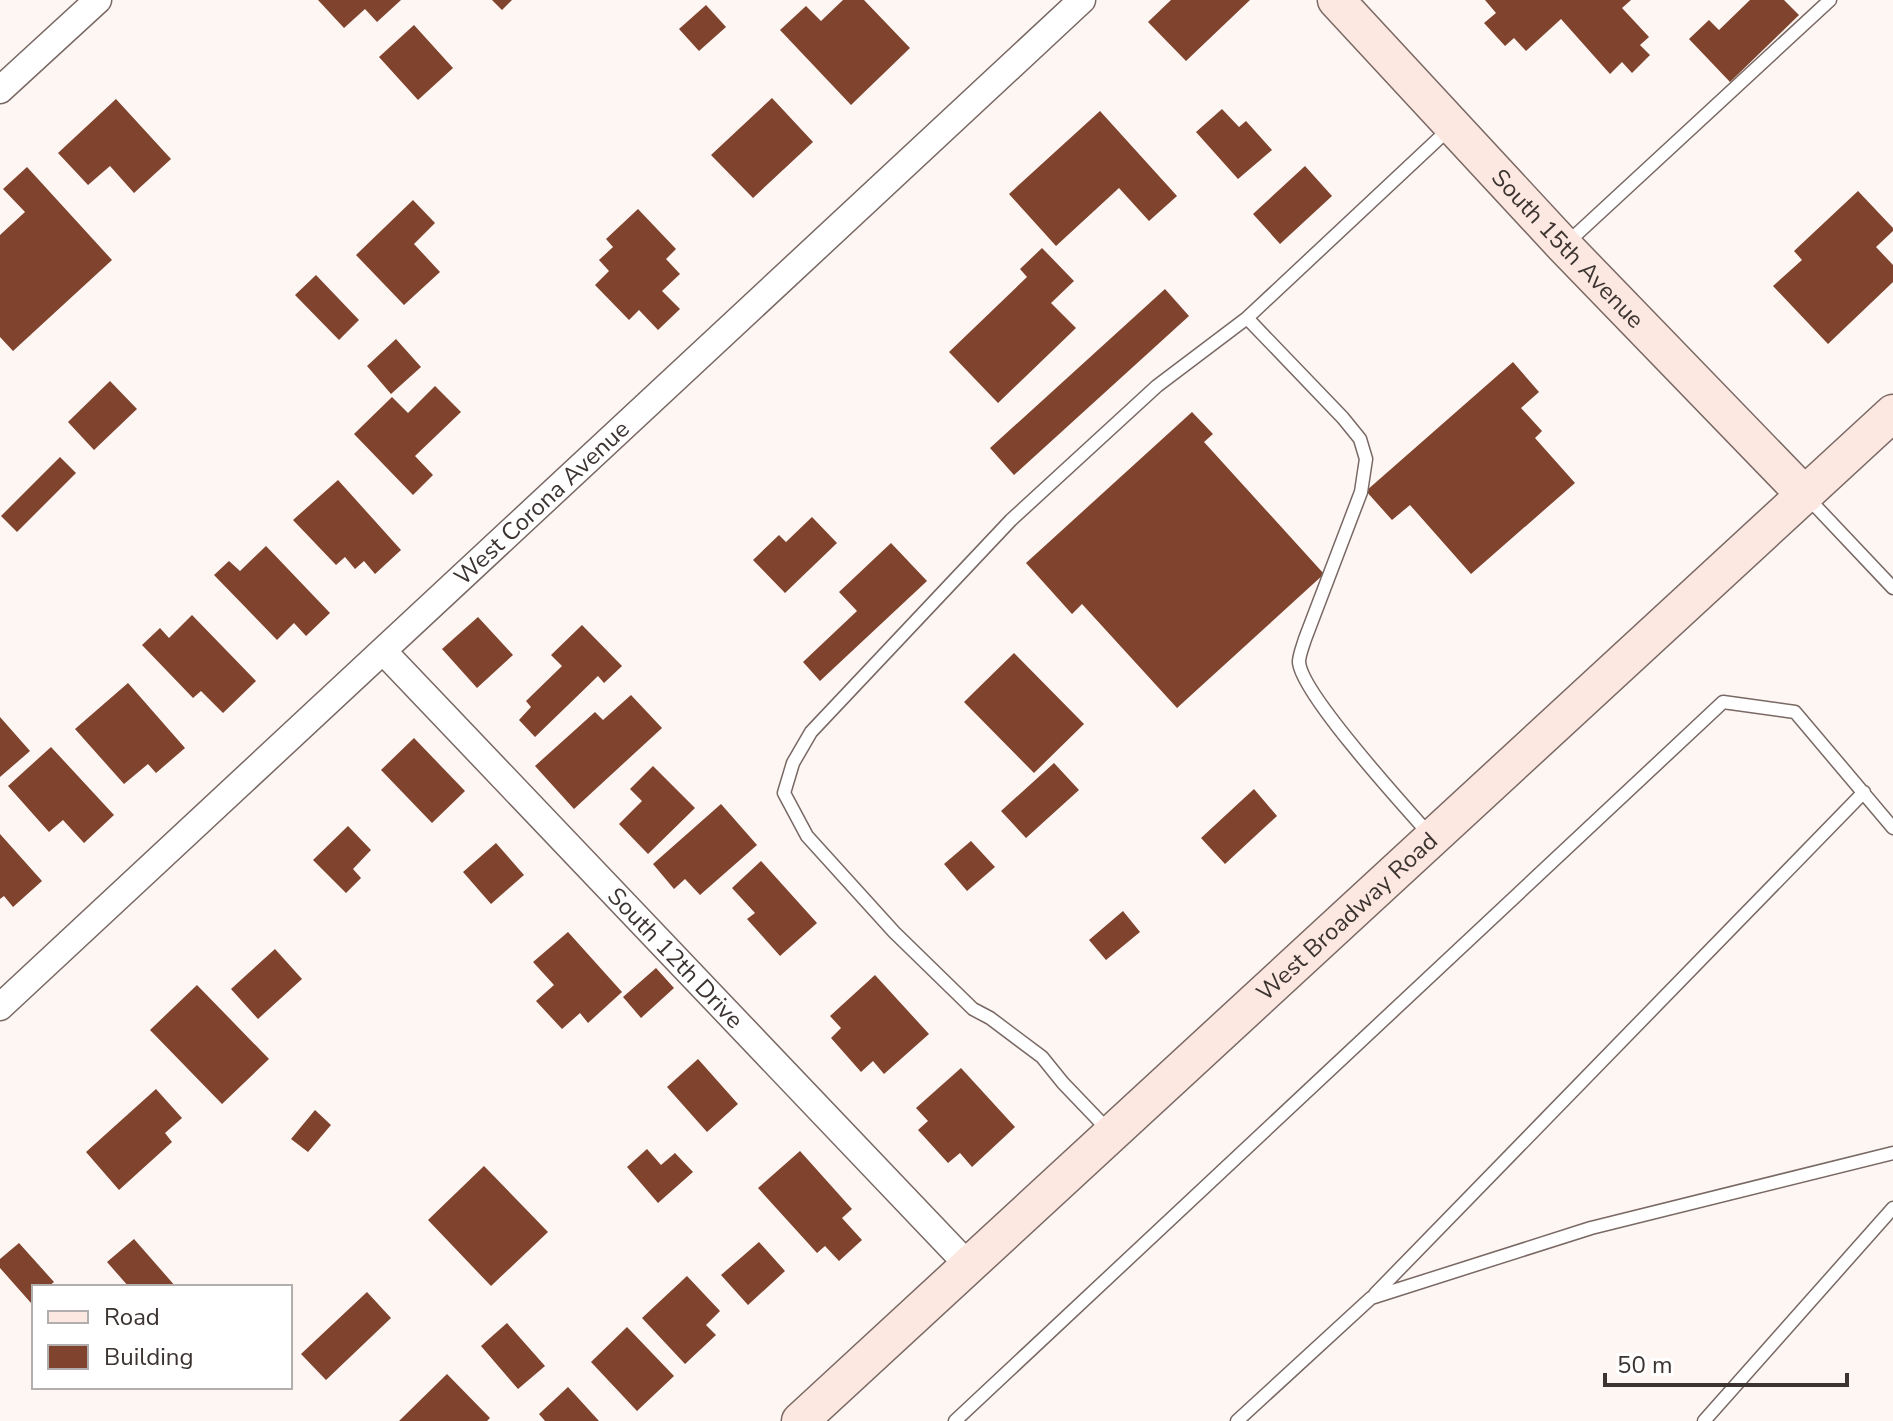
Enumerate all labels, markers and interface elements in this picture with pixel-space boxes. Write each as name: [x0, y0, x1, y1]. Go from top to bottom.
street label: South 15th Avenue: [1484, 162, 1651, 335]
street label: West Corona Avenue: [447, 413, 636, 592]
street label: West Broadway Road: [1249, 825, 1444, 1008]
street label: South 12th Drive: [601, 880, 750, 1036]
legend: [32, 1285, 292, 1389]
text: Road: [104, 1301, 160, 1333]
scale bar: [1605, 1337, 1847, 1387]
text: Building: [104, 1341, 194, 1373]
text: 50 m: [1617, 1349, 1673, 1381]

